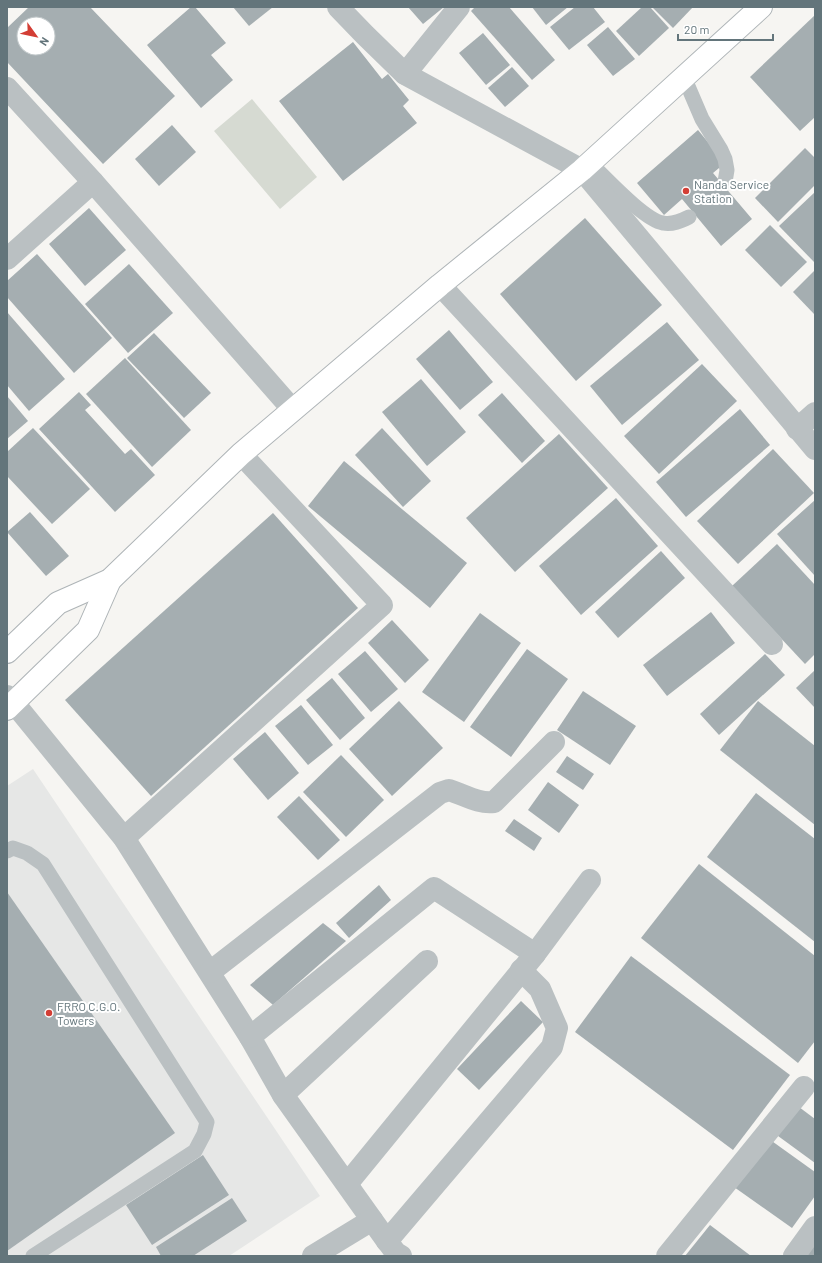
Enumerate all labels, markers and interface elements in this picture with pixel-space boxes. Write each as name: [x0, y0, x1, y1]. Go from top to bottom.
north arrow: [16, 16, 56, 56]
scale bar: [678, 16, 773, 42]
text: 20 m: [684, 22, 710, 36]
text: N: [37, 35, 52, 48]
place label: Nanda Service Station: [694, 177, 769, 205]
marker: Nanda Service Station: [681, 186, 691, 196]
place label: FRRO C.G.O. Towers: [57, 999, 120, 1027]
marker: FRRO C.G.O. Towers: [44, 1008, 54, 1018]

